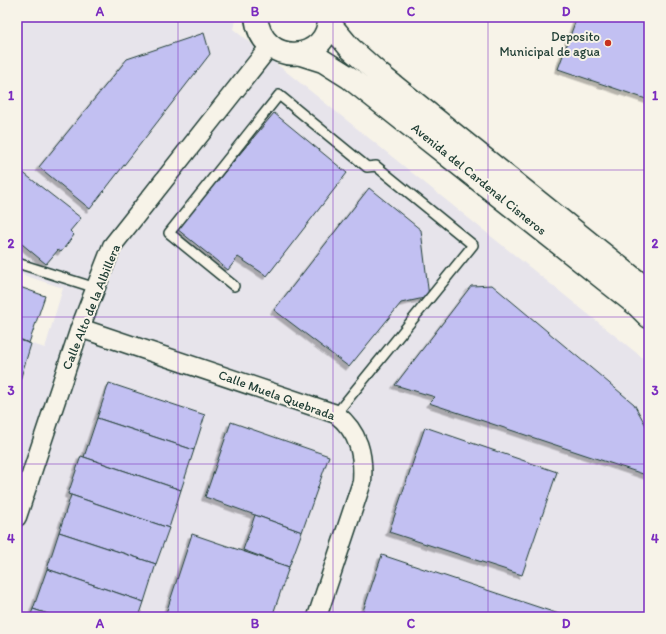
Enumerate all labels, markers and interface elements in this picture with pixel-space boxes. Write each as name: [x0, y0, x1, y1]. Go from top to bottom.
text: A: [95, 4, 105, 19]
text: B: [251, 4, 260, 19]
text: C: [407, 4, 416, 19]
text: D: [562, 4, 571, 19]
place label: Deposito Municipal de agua: [499, 29, 601, 59]
marker: Deposito Municipal de agua: [603, 38, 613, 48]
text: 1: [8, 88, 14, 103]
text: 1: [652, 88, 658, 103]
street label: Avenida del Cardenal Cisneros: [409, 120, 550, 238]
text: 2: [8, 236, 15, 251]
text: 2: [652, 236, 659, 251]
street label: Calle Alto de la Albillera: [59, 242, 123, 372]
street label: Calle Muela Quebrada: [217, 367, 338, 423]
text: 3: [7, 383, 15, 398]
text: 3: [651, 383, 659, 398]
text: 4: [7, 531, 15, 546]
text: 4: [651, 531, 659, 546]
text: A: [95, 616, 105, 631]
text: B: [251, 616, 260, 631]
text: C: [407, 616, 416, 631]
text: D: [562, 616, 571, 631]

